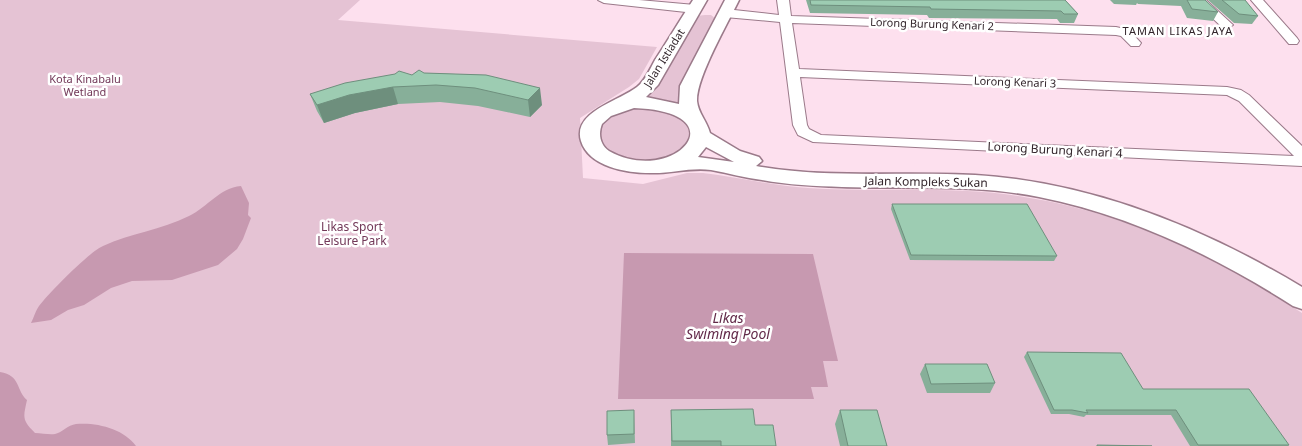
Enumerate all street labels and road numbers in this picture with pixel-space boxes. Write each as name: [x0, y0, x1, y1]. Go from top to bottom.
street label: Lorong Burung Kenari 2: [870, 14, 994, 33]
street label: Jalan Istiadat: [639, 25, 688, 91]
street label: Lorong Kenari 3: [974, 73, 1056, 90]
street label: Lorong Burung Kenari 4: [987, 137, 1123, 162]
street label: Jalan Kompleks Sukan: [863, 172, 988, 191]

